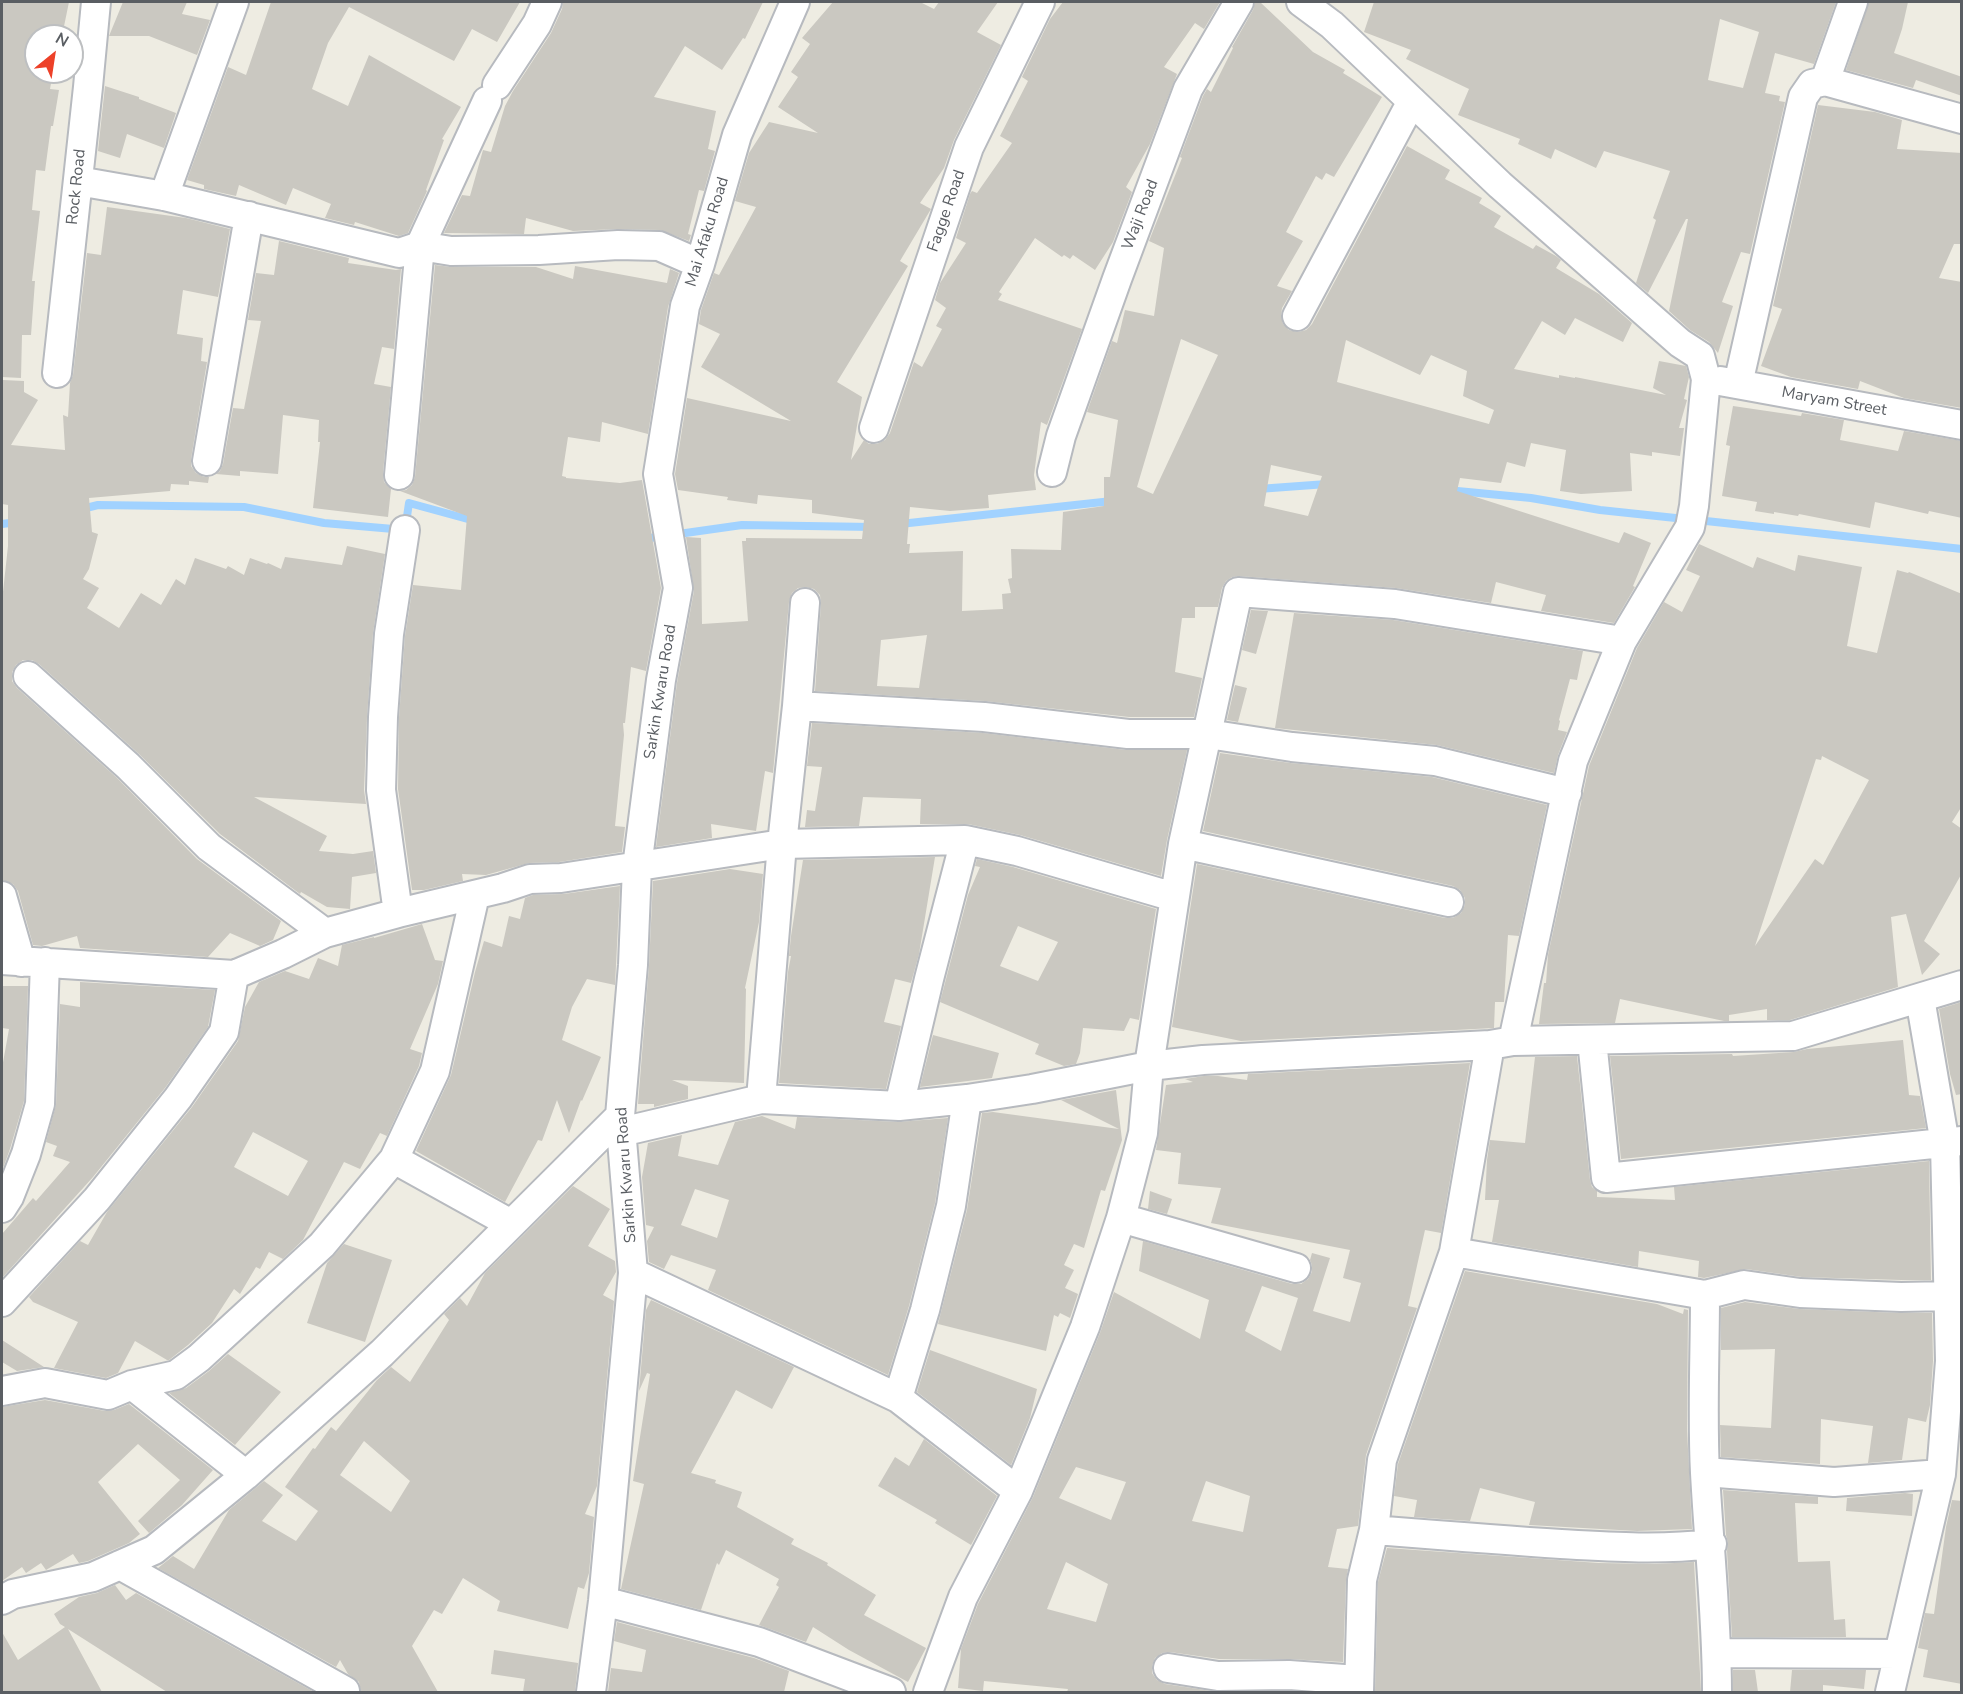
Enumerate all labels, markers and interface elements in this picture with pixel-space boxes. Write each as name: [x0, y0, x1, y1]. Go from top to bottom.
north arrow: [24, 24, 84, 84]
text: N: [51, 28, 73, 53]
street label: Rock Road: [63, 148, 91, 226]
street label: Fagge Road: [924, 167, 970, 255]
street label: Mai Afaku Road: [682, 175, 734, 289]
street label: Waji Road: [1119, 177, 1163, 253]
street label: Maryam Street: [1780, 383, 1888, 421]
street label: Sarkin Kwaru Road: [641, 623, 681, 761]
street label: Sarkin Kwaru Road: [613, 1106, 641, 1244]

